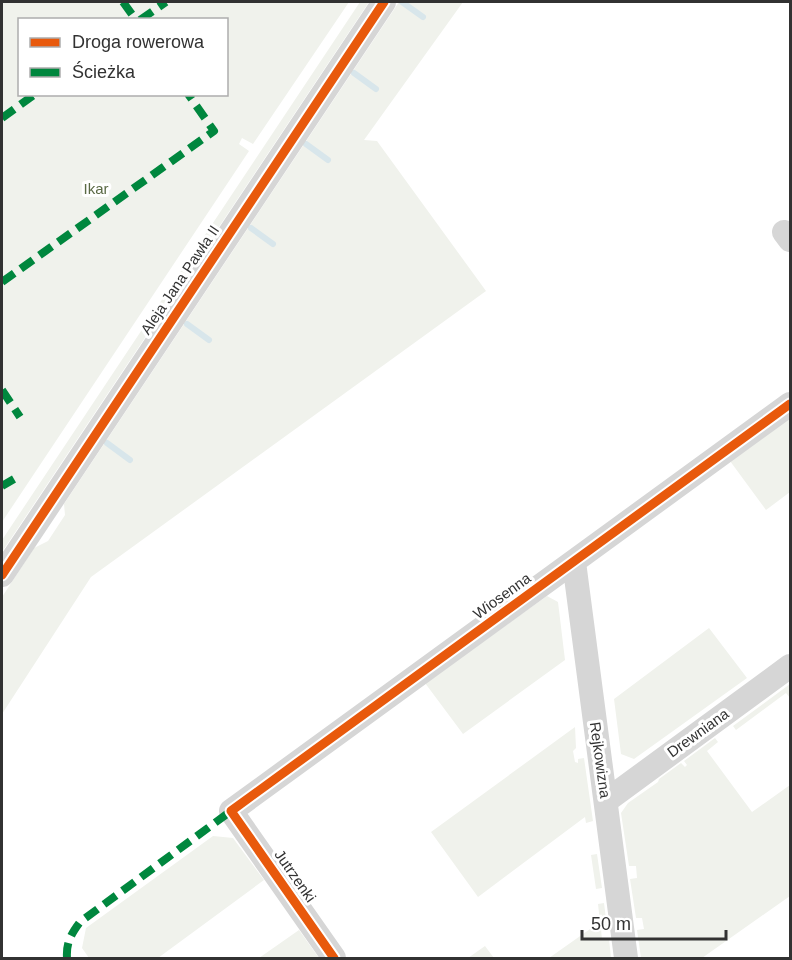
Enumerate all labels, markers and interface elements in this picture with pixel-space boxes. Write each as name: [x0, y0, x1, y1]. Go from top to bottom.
legend: [18, 18, 228, 96]
text: Droga rowerowa: [72, 32, 205, 52]
text: Ścieżka: [72, 61, 136, 82]
park label: Ikar: [83, 180, 109, 197]
street label: Aleja Jana Pawła II: [137, 222, 222, 337]
street label: Wiosenna: [470, 569, 534, 622]
street label: Drewniana: [664, 704, 732, 761]
street label: Rejkowizna: [587, 721, 614, 800]
street label: Jutrzenki: [271, 846, 320, 905]
scale bar: [582, 903, 726, 941]
text: 50 m: [591, 914, 631, 934]

